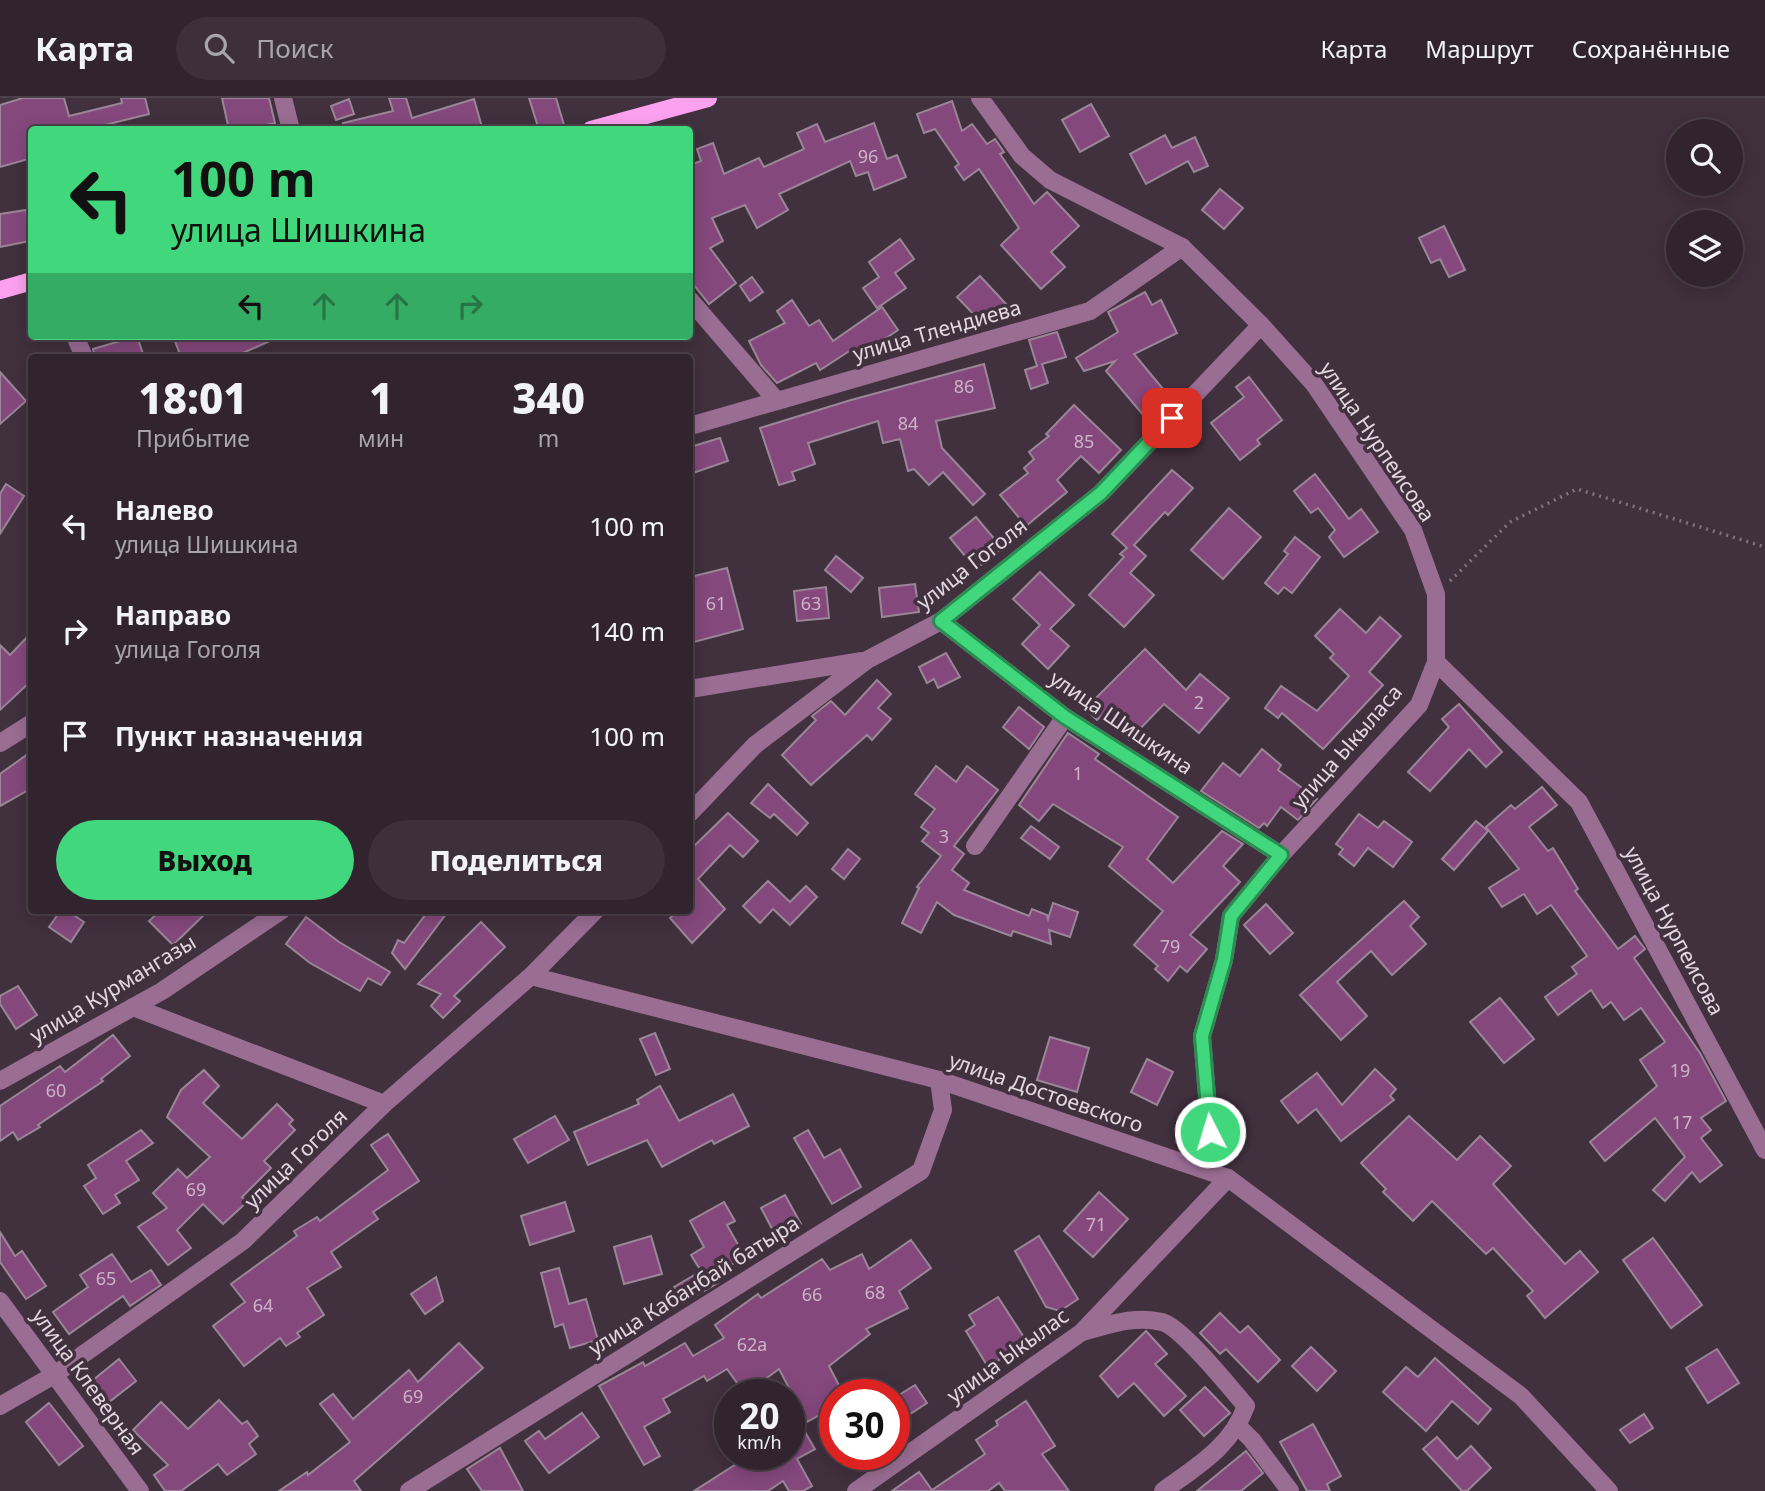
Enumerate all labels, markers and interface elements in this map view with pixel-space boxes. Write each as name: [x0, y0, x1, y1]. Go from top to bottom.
search box: [176, 17, 666, 80]
text: Карта: [35, 26, 134, 71]
icon: search: [200, 29, 238, 67]
text: Поиск: [256, 30, 333, 66]
text: Карта: [1320, 32, 1387, 65]
text: Маршрут: [1425, 32, 1534, 65]
text: Сохранённые: [1572, 32, 1730, 65]
map controls: [1666, 119, 1743, 287]
button: search: [1666, 119, 1743, 196]
house number: 96: [858, 144, 878, 168]
text: 100 m: [171, 145, 316, 211]
icon: left: [56, 154, 147, 245]
text: улица Шишкина: [171, 208, 426, 251]
button: layers: [1666, 210, 1743, 287]
icon: left: [232, 287, 270, 325]
icon: ahead: [305, 287, 343, 325]
icon: ahead: [378, 287, 416, 325]
icon: right: [451, 287, 489, 325]
street label: улица Тлендиева: [849, 293, 1024, 367]
street label: улица Нурпеисова: [1314, 356, 1442, 527]
text: 18:01: [138, 369, 248, 426]
text: 1: [369, 369, 393, 426]
text: 340: [512, 369, 585, 426]
house number: 86: [954, 374, 974, 398]
pin: [1142, 388, 1202, 448]
icon: arrive: [1153, 399, 1191, 437]
house number: 84: [898, 411, 918, 435]
text: Прибытие: [136, 422, 250, 454]
text: мин: [358, 422, 404, 454]
text: m: [538, 422, 559, 454]
house number: 85: [1074, 429, 1094, 453]
text: Налево: [115, 492, 214, 528]
icon: left: [56, 507, 94, 545]
text: 100 m: [589, 508, 665, 544]
street label: улица Гоголя: [910, 511, 1032, 615]
text: улица Шишкина: [115, 528, 298, 560]
house number: 61: [706, 591, 726, 615]
house number: 63: [801, 591, 821, 615]
text: Направо: [115, 597, 231, 633]
icon: right: [56, 612, 94, 650]
text: 140 m: [589, 613, 665, 649]
text: улица Гоголя: [115, 633, 261, 665]
street label: улица Шишкина: [1044, 664, 1199, 781]
street label: улица Ыкыласа: [1285, 678, 1408, 814]
house number: 2: [1194, 690, 1204, 714]
icon: arrive: [56, 717, 94, 755]
text: Пункт назначения: [115, 718, 363, 754]
text: 100 m: [589, 718, 665, 754]
house number: 1: [1073, 761, 1083, 785]
button: Выход: [56, 820, 354, 900]
button: Поделиться: [368, 820, 665, 900]
house number: 3: [939, 824, 949, 848]
street label: улица Нурпеисова: [1619, 841, 1731, 1020]
street label: улица Курмангазы: [24, 927, 201, 1049]
house number: 79: [1160, 934, 1180, 958]
street label: улица Достоевского: [946, 1046, 1147, 1138]
house number: 19: [1670, 1058, 1690, 1082]
house number: 60: [46, 1078, 66, 1102]
position arrow: [1173, 1095, 1247, 1169]
street label: улица Гоголя: [238, 1102, 353, 1215]
house number: 17: [1672, 1110, 1692, 1134]
house number: 69: [186, 1177, 206, 1201]
street label: улица Кабанбай батыра: [583, 1209, 804, 1362]
house number: 71: [1086, 1212, 1106, 1236]
house number: 65: [96, 1266, 116, 1290]
house number: 68: [865, 1280, 885, 1304]
house number: 66: [802, 1282, 822, 1306]
house number: 64: [253, 1293, 273, 1317]
street label: улица Ыкылас: [941, 1301, 1074, 1409]
street label: улица Клеверная: [26, 1302, 152, 1460]
house number: 62а: [737, 1332, 767, 1356]
speed limit sign: 30: [819, 1379, 910, 1470]
house number: 69: [403, 1384, 423, 1408]
text: 20: [739, 1392, 780, 1439]
text: km/h: [737, 1430, 782, 1454]

